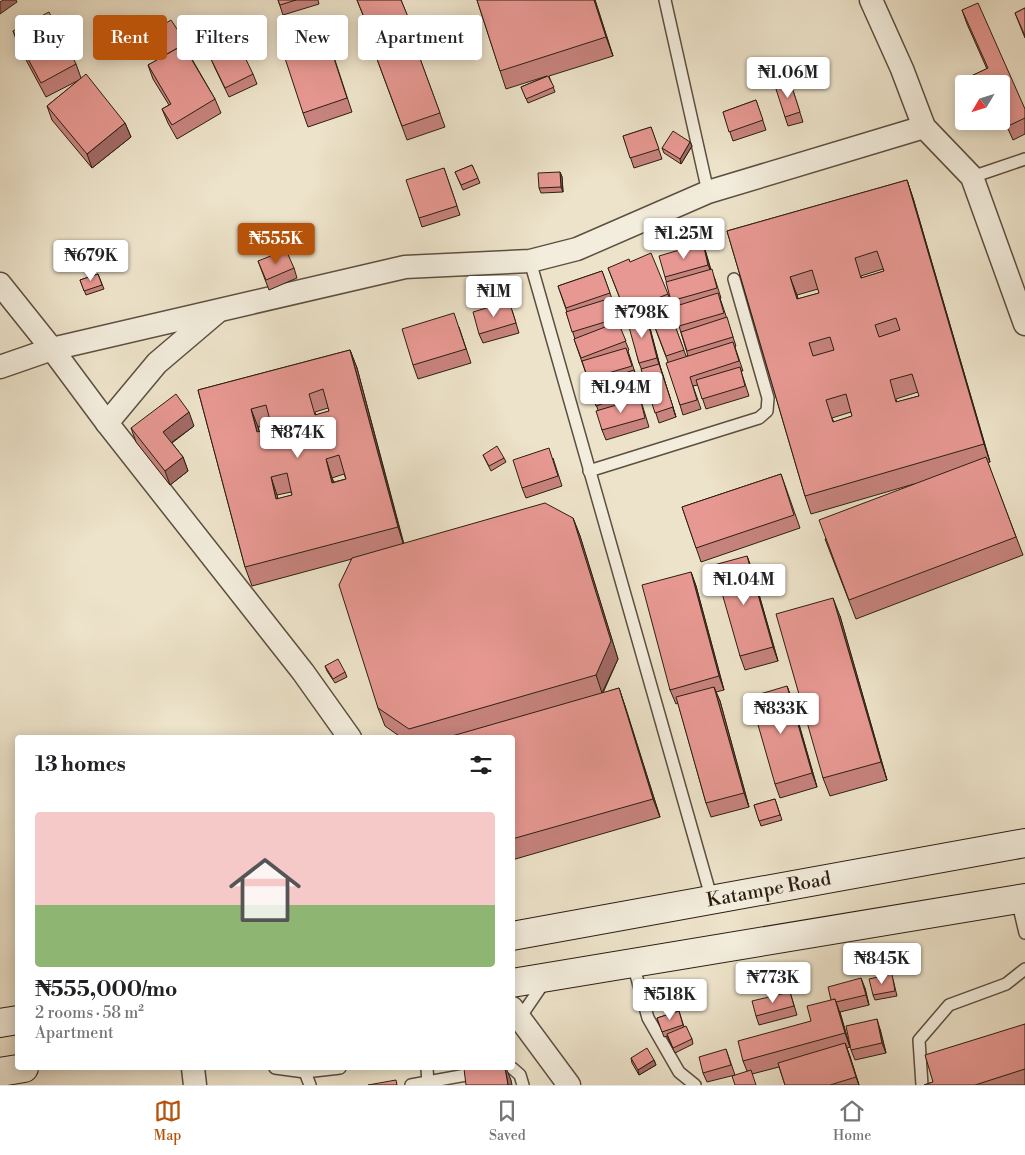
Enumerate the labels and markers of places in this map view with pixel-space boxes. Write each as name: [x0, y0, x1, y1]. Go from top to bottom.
pin: ₦1.06M: [747, 56, 829, 99]
pin: ₦1.25M: [643, 218, 725, 260]
pin: ₦555K: [241, 222, 311, 265]
pin: ₦679K: [56, 240, 126, 282]
pin: ₦1M: [470, 276, 518, 318]
pin: ₦798K: [607, 296, 677, 339]
pin: ₦1.94M: [580, 372, 662, 414]
pin: ₦874K: [263, 416, 333, 459]
pin: ₦1.04M: [703, 564, 785, 606]
pin: ₦833K: [746, 692, 816, 735]
pin: ₦845K: [847, 942, 917, 985]
pin: ₦773K: [738, 962, 808, 1004]
pin: ₦518K: [635, 978, 705, 1021]

